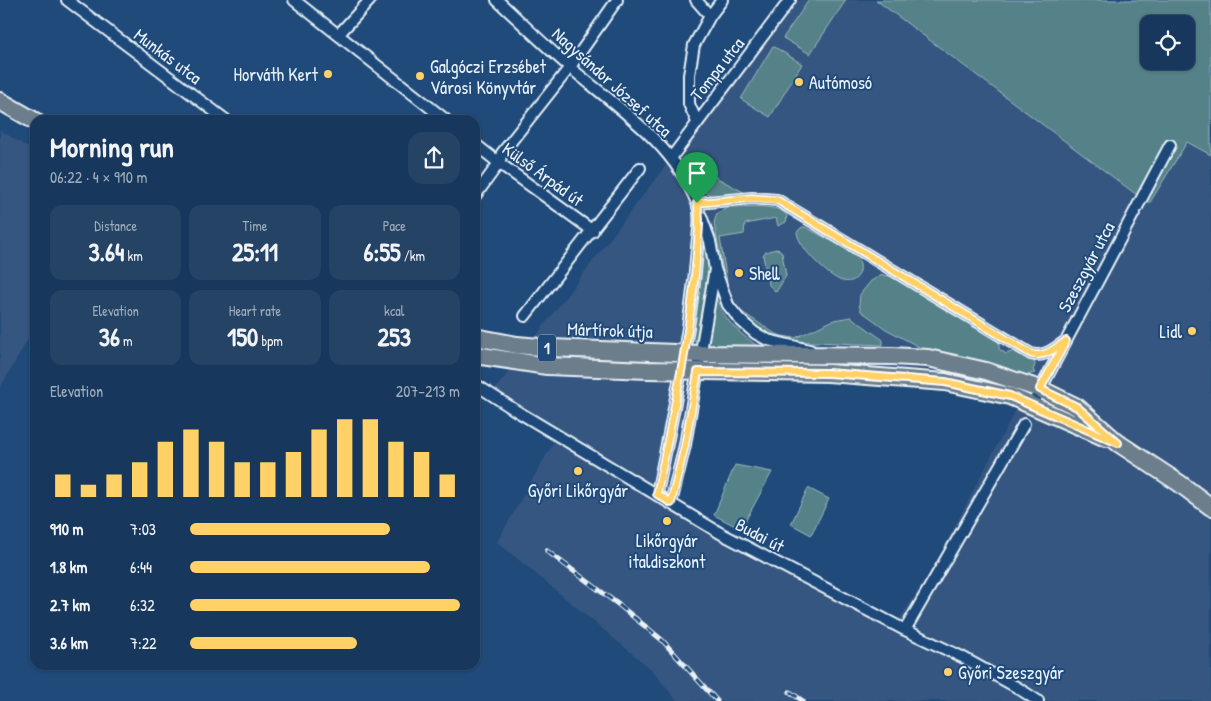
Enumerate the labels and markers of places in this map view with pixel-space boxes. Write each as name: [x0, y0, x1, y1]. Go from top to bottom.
place label: Galgóczi Erzsébet Városi Könyvtár: [430, 54, 547, 100]
place label: Horváth Kert: [234, 62, 319, 87]
marker: Horváth Kert: [322, 68, 334, 80]
marker: Galgóczi Erzsébet Városi Könyvtár: [414, 70, 426, 82]
place label: Autómosó: [809, 70, 872, 95]
marker: Autómosó: [793, 76, 805, 88]
pin: [676, 152, 718, 203]
place label: Shell: [749, 261, 780, 286]
marker: Shell: [733, 267, 745, 279]
place label: Lidl: [1159, 319, 1182, 344]
marker: Lidl: [1186, 325, 1198, 337]
marker: Győri Likőrgyár: [572, 465, 584, 477]
place label: Győri Likőrgyár: [528, 478, 628, 503]
marker: Likőrgyár italdiszkont: [661, 515, 673, 527]
place label: Likőrgyár italdiszkont: [629, 528, 706, 574]
place label: Győri Szeszgyár: [958, 660, 1064, 685]
marker: Győri Szeszgyár: [942, 666, 954, 678]

